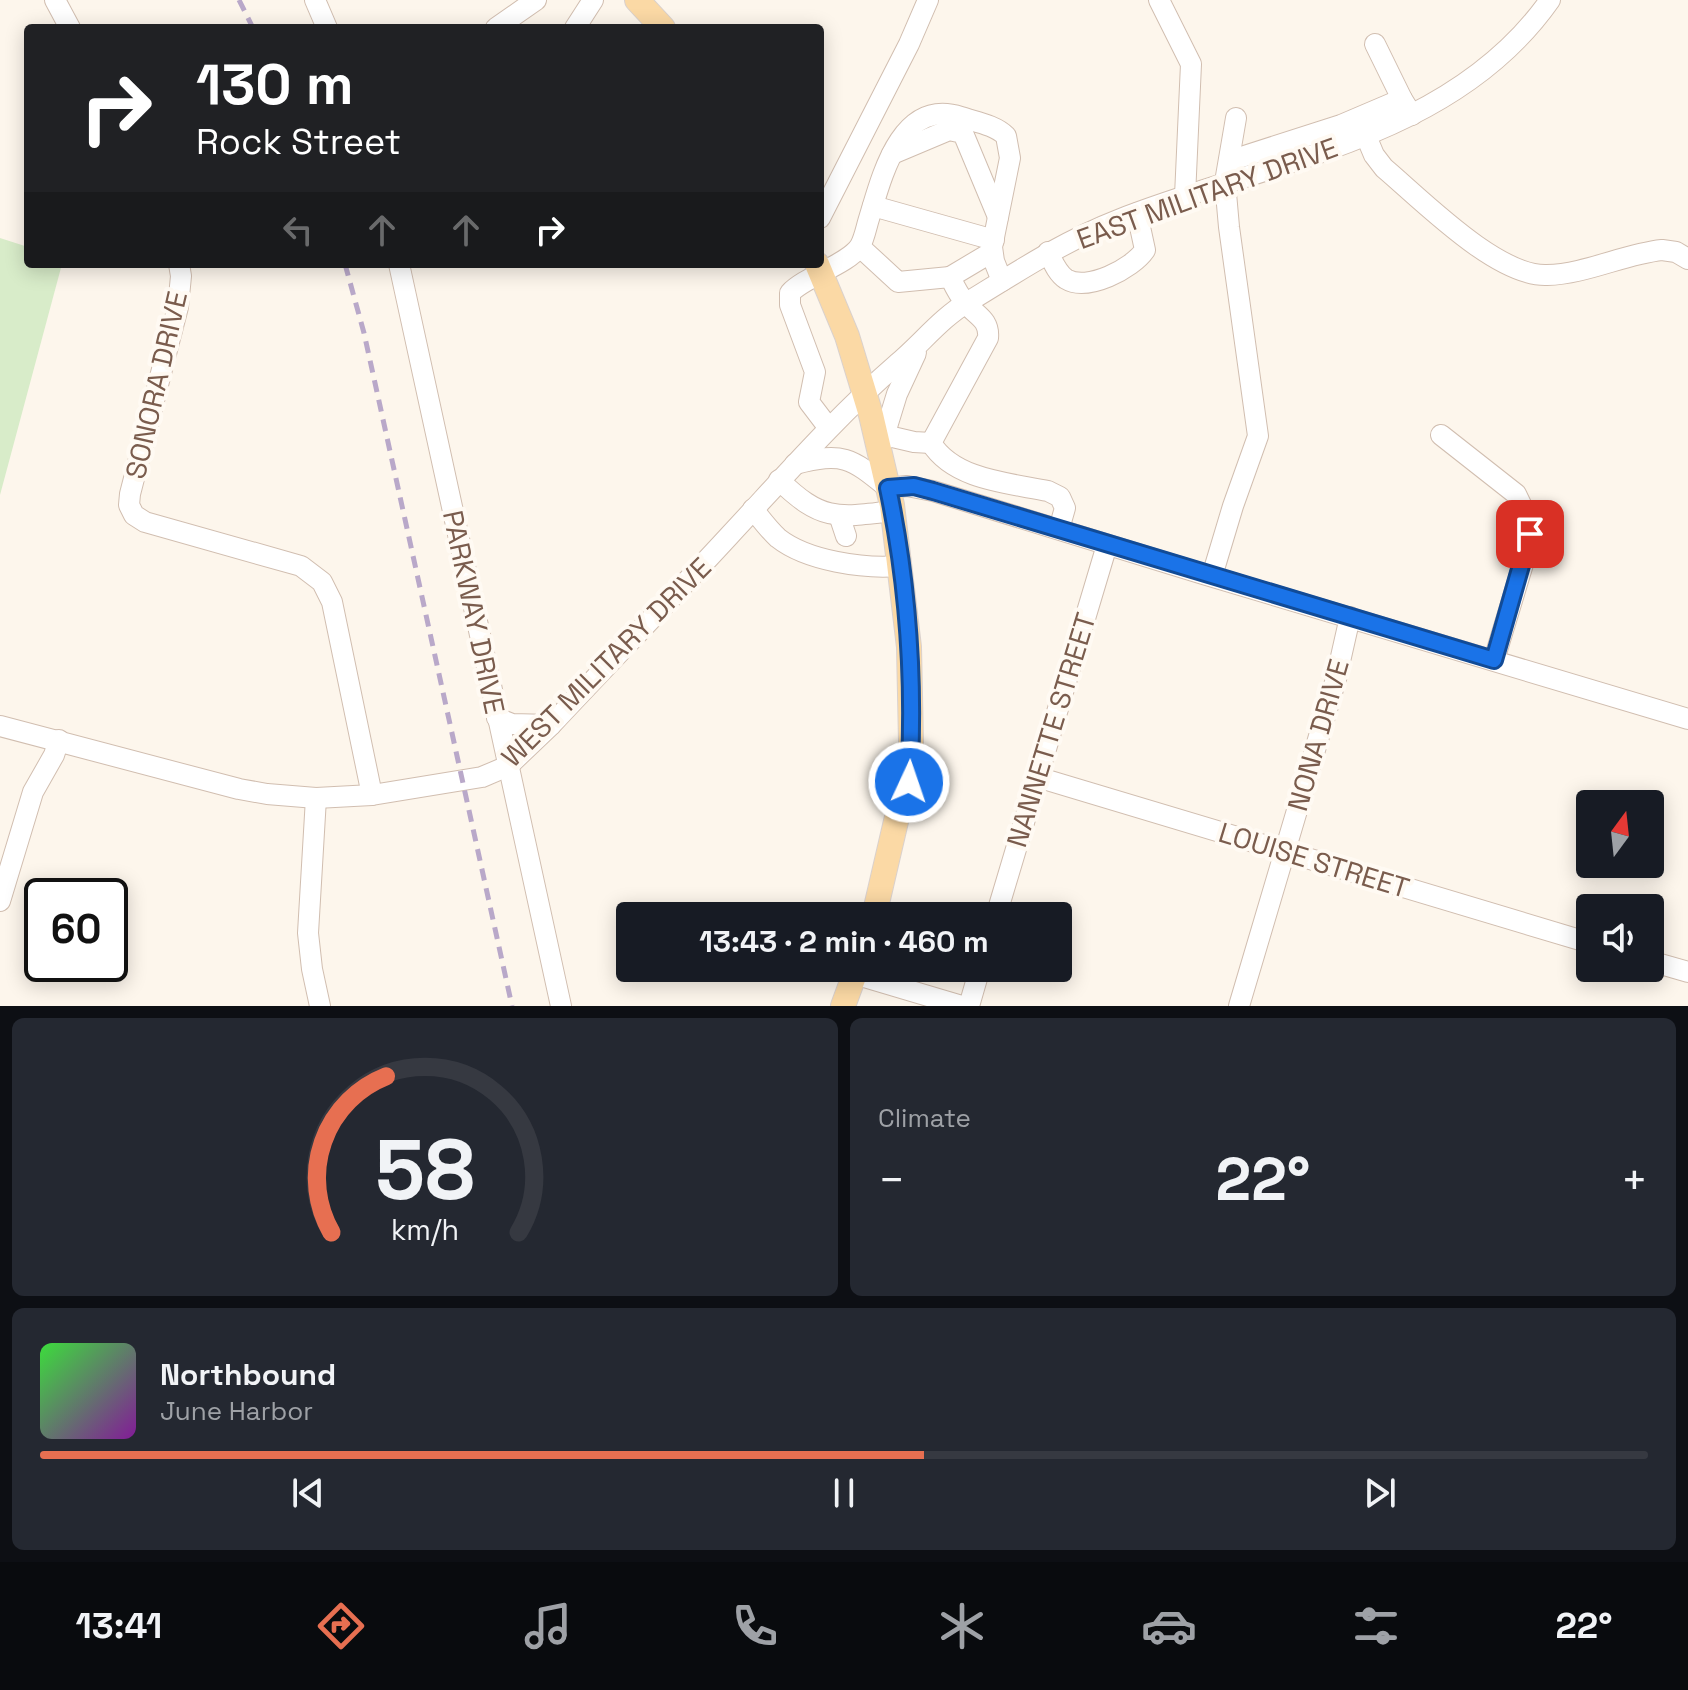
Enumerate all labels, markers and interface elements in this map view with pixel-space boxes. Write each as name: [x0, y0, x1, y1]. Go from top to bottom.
text: 130 m: [196, 49, 354, 120]
icon: right: [64, 56, 168, 160]
text: Rock Street: [196, 119, 401, 165]
street label: EAST MILITARY DRIVE: [1072, 129, 1342, 257]
icon: left: [276, 208, 320, 252]
icon: ahead: [360, 208, 404, 252]
icon: ahead: [444, 208, 488, 252]
icon: right: [528, 208, 572, 252]
street label: SONORA DRIVE: [117, 288, 195, 482]
pin: [1496, 500, 1564, 568]
street label: PARKWAY DRIVE: [435, 507, 513, 717]
icon: arrive: [1508, 512, 1552, 556]
street label: WEST MILITARY DRIVE: [494, 550, 718, 774]
street label: NANNETTE STREET: [998, 608, 1104, 852]
street label: NONA DRIVE: [1279, 655, 1357, 815]
position arrow: [867, 740, 951, 824]
north arrow: [1576, 790, 1664, 878]
map controls: [1576, 790, 1664, 982]
street label: LOUISE STREET: [1214, 814, 1414, 906]
speed limit sign: 60: [24, 878, 128, 982]
button: sound: [1576, 894, 1664, 982]
text: 13:43 · 2 min · 460 m: [699, 922, 989, 961]
text: Climate: [878, 1101, 971, 1135]
text: 58: [375, 1117, 475, 1223]
text: 22°: [1216, 1141, 1310, 1218]
text: −: [878, 1152, 905, 1208]
text: +: [1621, 1152, 1648, 1208]
text: km/h: [391, 1212, 459, 1248]
text: Northbound: [160, 1355, 336, 1394]
text: June Harbor: [160, 1394, 313, 1428]
icon: previous: [286, 1471, 330, 1515]
icon: pause: [822, 1471, 866, 1515]
icon: next: [1358, 1471, 1402, 1515]
icon: directions: [313, 1598, 369, 1654]
icon: music: [520, 1598, 576, 1654]
icon: phone: [727, 1598, 783, 1654]
icon: climate: [934, 1598, 990, 1654]
icon: car: [1141, 1598, 1197, 1654]
icon: filters: [1348, 1598, 1404, 1654]
text: 13:41: [76, 1603, 162, 1649]
text: 22°: [1555, 1603, 1612, 1649]

